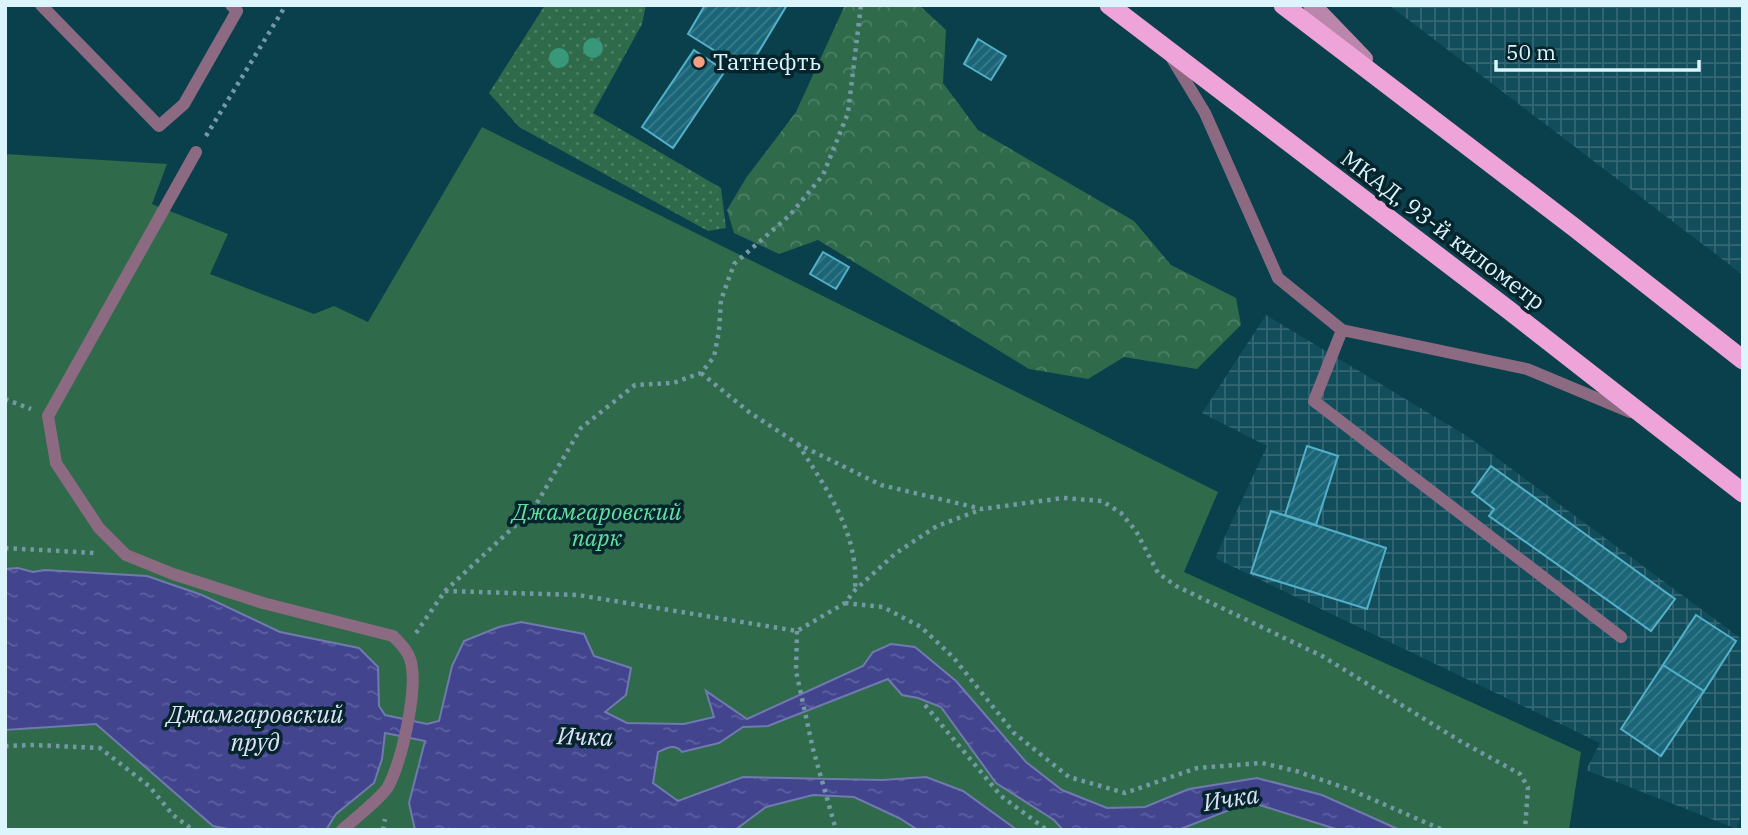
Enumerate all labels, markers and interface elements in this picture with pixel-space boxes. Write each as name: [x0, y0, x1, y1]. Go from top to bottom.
scale bar: [1496, 28, 1699, 72]
text: 50 m: [1506, 38, 1556, 66]
place label: Татнефть: [713, 46, 821, 76]
marker: Татнефть: [691, 54, 707, 70]
street label: МКАД, 93-й километр: [1335, 143, 1552, 316]
park label: Джамгаровский парк: [510, 496, 682, 552]
water label: Джамгаровский пруд: [164, 698, 344, 758]
water label: Ичка: [555, 719, 614, 753]
water label: Ичка: [1200, 778, 1261, 818]

